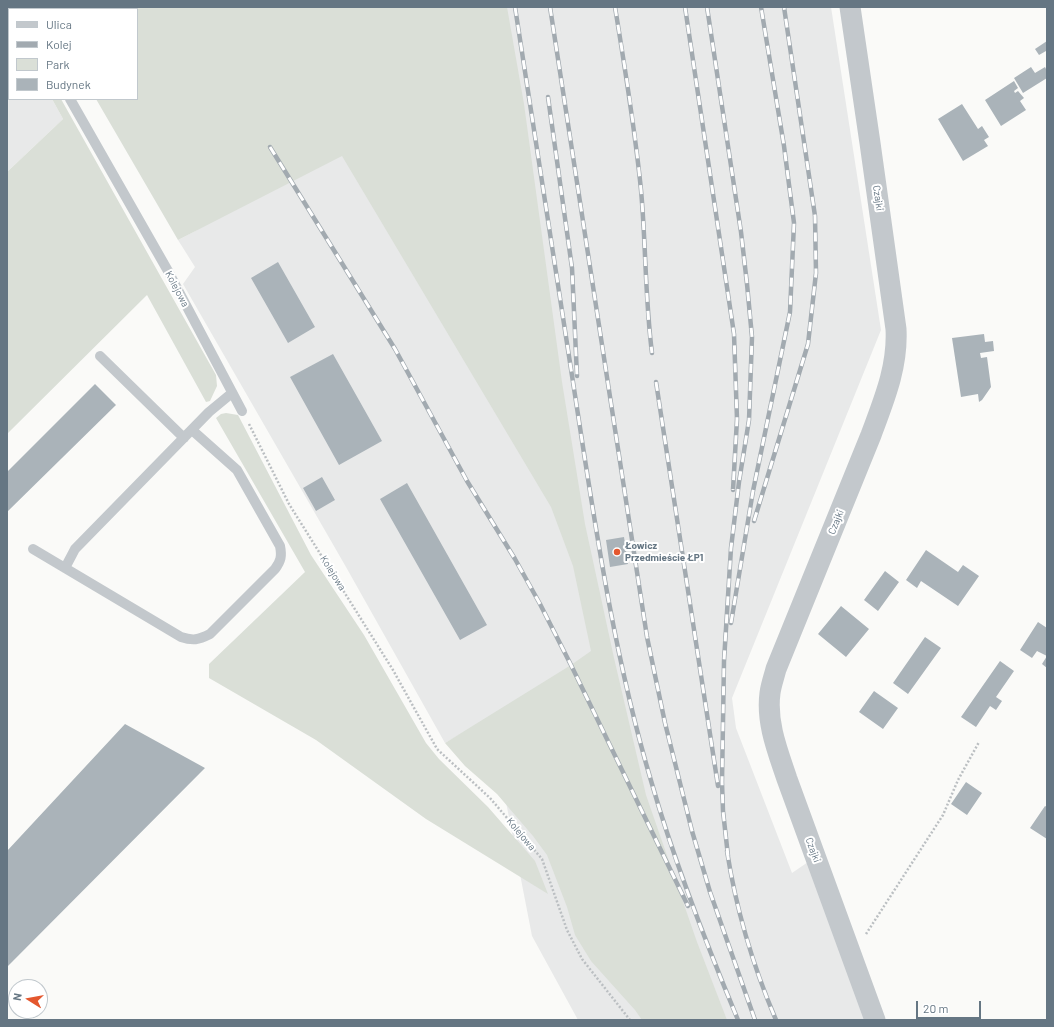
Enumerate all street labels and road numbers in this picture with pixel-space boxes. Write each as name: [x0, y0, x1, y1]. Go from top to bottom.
street label: Czajki: [870, 184, 886, 212]
street label: Kolejowa: [163, 269, 191, 309]
street label: Czajki: [826, 508, 846, 536]
street label: Kolejowa: [318, 553, 348, 593]
street label: Kolejowa: [504, 815, 538, 853]
street label: Czajki: [803, 836, 823, 864]

